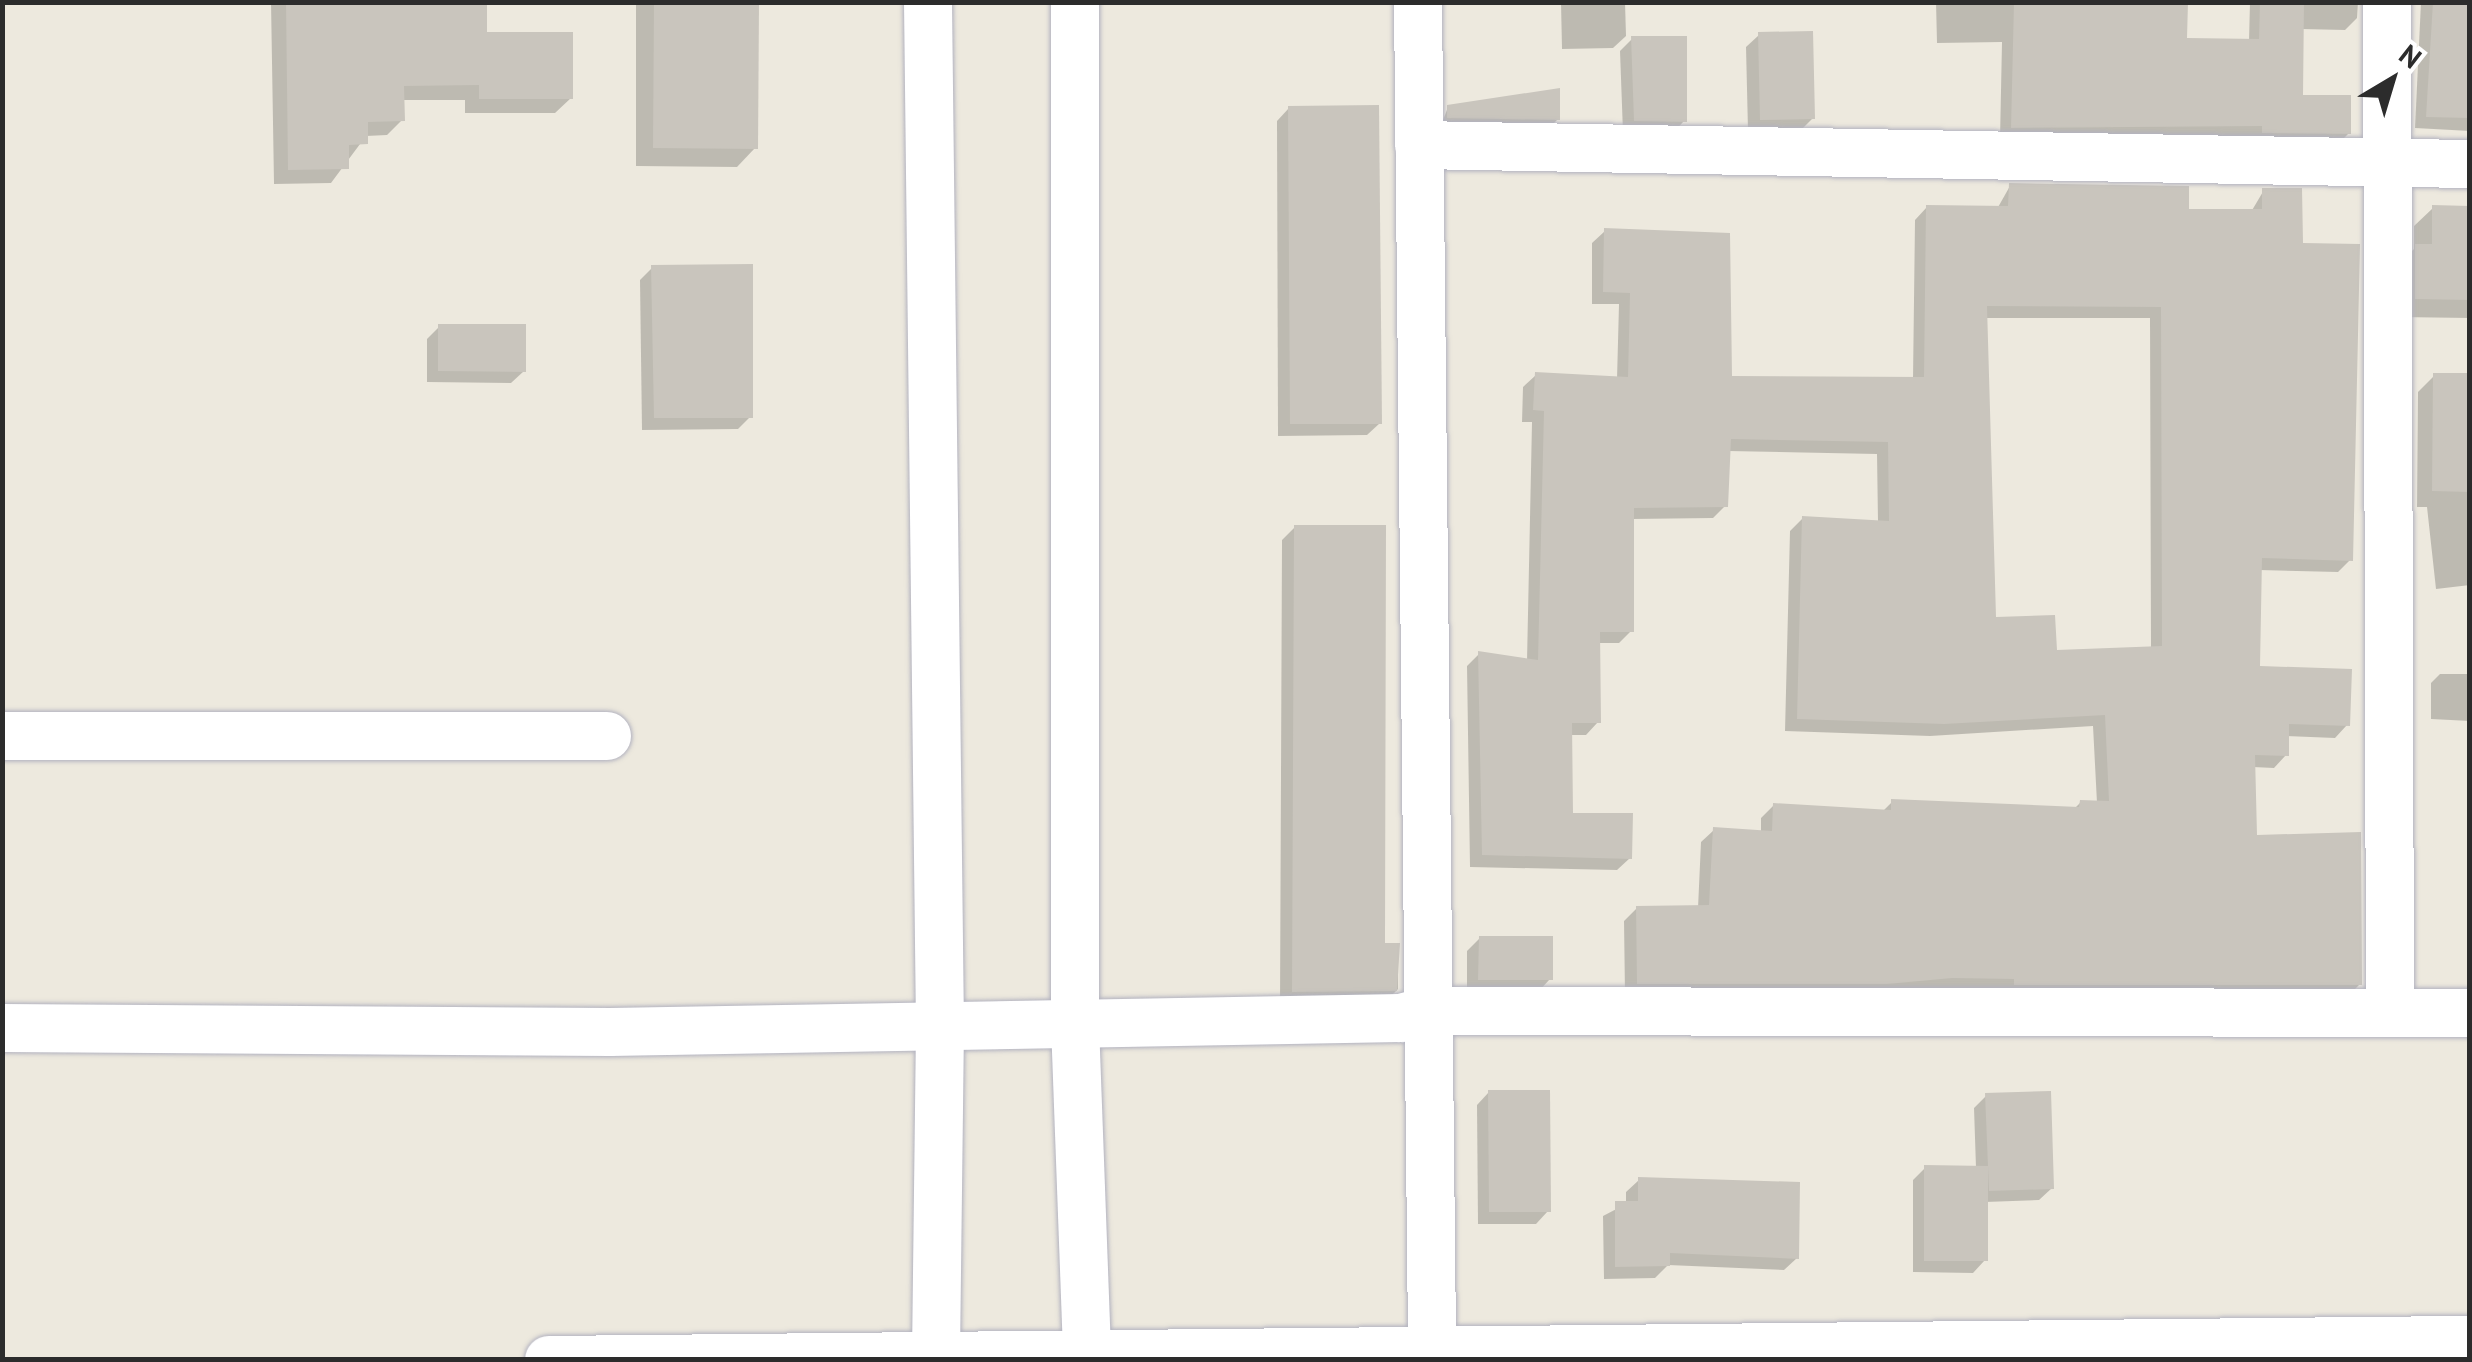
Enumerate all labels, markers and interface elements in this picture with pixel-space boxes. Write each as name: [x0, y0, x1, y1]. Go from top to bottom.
north arrow: [2342, 30, 2442, 130]
text: N: [2392, 36, 2429, 76]

